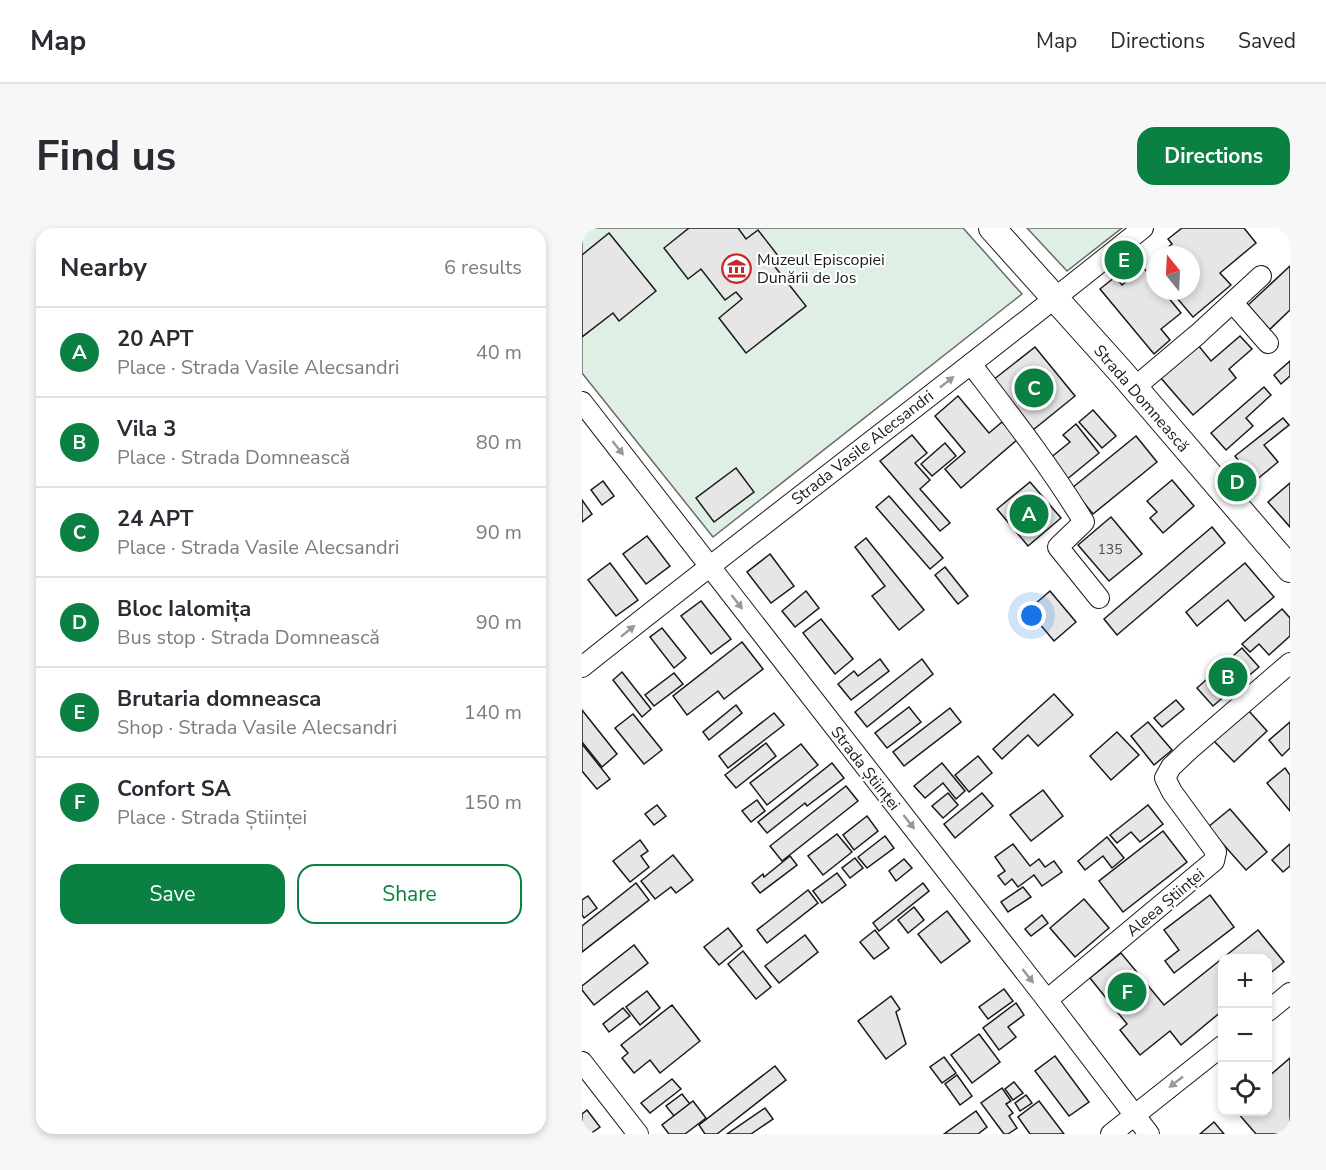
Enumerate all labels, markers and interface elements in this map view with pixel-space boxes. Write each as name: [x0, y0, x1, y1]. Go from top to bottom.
text: Map: [30, 22, 86, 60]
text: Map: [1036, 27, 1077, 55]
text: Directions: [1110, 27, 1205, 55]
text: Saved: [1238, 27, 1296, 55]
button: Directions: [1137, 127, 1290, 185]
text: Find us: [36, 128, 176, 185]
pin: E: [1104, 237, 1144, 282]
north arrow: [1146, 246, 1200, 300]
place label: Muzeul Episcopiei Dunării de Jos: [757, 249, 885, 289]
text: Nearby: [60, 250, 147, 285]
museum icon: Muzeul Episcopiei Dunării de Jos: [720, 252, 752, 284]
text: 6 results: [444, 254, 522, 281]
text: 20 APT: [117, 324, 193, 354]
text: A: [72, 339, 87, 366]
text: 40 m: [476, 339, 522, 366]
street label: Strada Domnească: [1088, 340, 1194, 457]
text: Place · Strada Vasile Alecsandri: [117, 354, 399, 381]
pin: C: [1014, 366, 1054, 410]
one-way arrow: [939, 376, 955, 388]
street label: Strada Vasile Alecsandri: [787, 385, 938, 510]
text: Vila 3: [117, 414, 177, 444]
text: B: [73, 429, 86, 456]
text: 80 m: [476, 429, 522, 456]
one-way arrow: [611, 440, 624, 456]
text: Place · Strada Domnească: [117, 444, 350, 471]
pin: D: [1218, 460, 1256, 504]
pin: A: [1010, 492, 1048, 536]
text: 24 APT: [117, 504, 193, 534]
text: C: [73, 519, 86, 546]
text: 90 m: [476, 519, 522, 546]
text: Place · Strada Vasile Alecsandri: [117, 534, 399, 561]
house number: 135: [1097, 540, 1123, 559]
text: Bloc Ialomița: [117, 594, 251, 624]
one-way arrow: [731, 595, 743, 610]
your location: [1017, 601, 1046, 630]
text: D: [72, 609, 87, 636]
text: 90 m: [476, 609, 522, 636]
text: Bus stop · Strada Domnească: [117, 624, 380, 651]
one-way arrow: [620, 624, 636, 637]
pin: B: [1208, 654, 1248, 700]
text: Brutaria domneasca: [117, 684, 321, 714]
text: E: [74, 699, 85, 726]
text: 140 m: [464, 699, 522, 726]
text: Shop · Strada Vasile Alecsandri: [117, 714, 397, 741]
street label: Strada Științei: [825, 722, 905, 815]
text: Confort SA: [117, 774, 231, 804]
text: F: [74, 789, 85, 816]
text: 150 m: [464, 789, 522, 816]
text: Place · Strada Științei: [117, 804, 307, 831]
one-way arrow: [902, 815, 914, 830]
button: Save: [60, 864, 285, 924]
button: Share: [297, 864, 522, 924]
street label: Aleea Științei: [1122, 864, 1209, 942]
map controls: [1218, 954, 1272, 1116]
button: +: [1218, 954, 1272, 1008]
one-way arrow: [1022, 969, 1034, 984]
pin: F: [1108, 970, 1146, 1014]
button: −: [1218, 1008, 1272, 1062]
button: locate: [1218, 1062, 1272, 1116]
one-way arrow: [1169, 1076, 1184, 1088]

